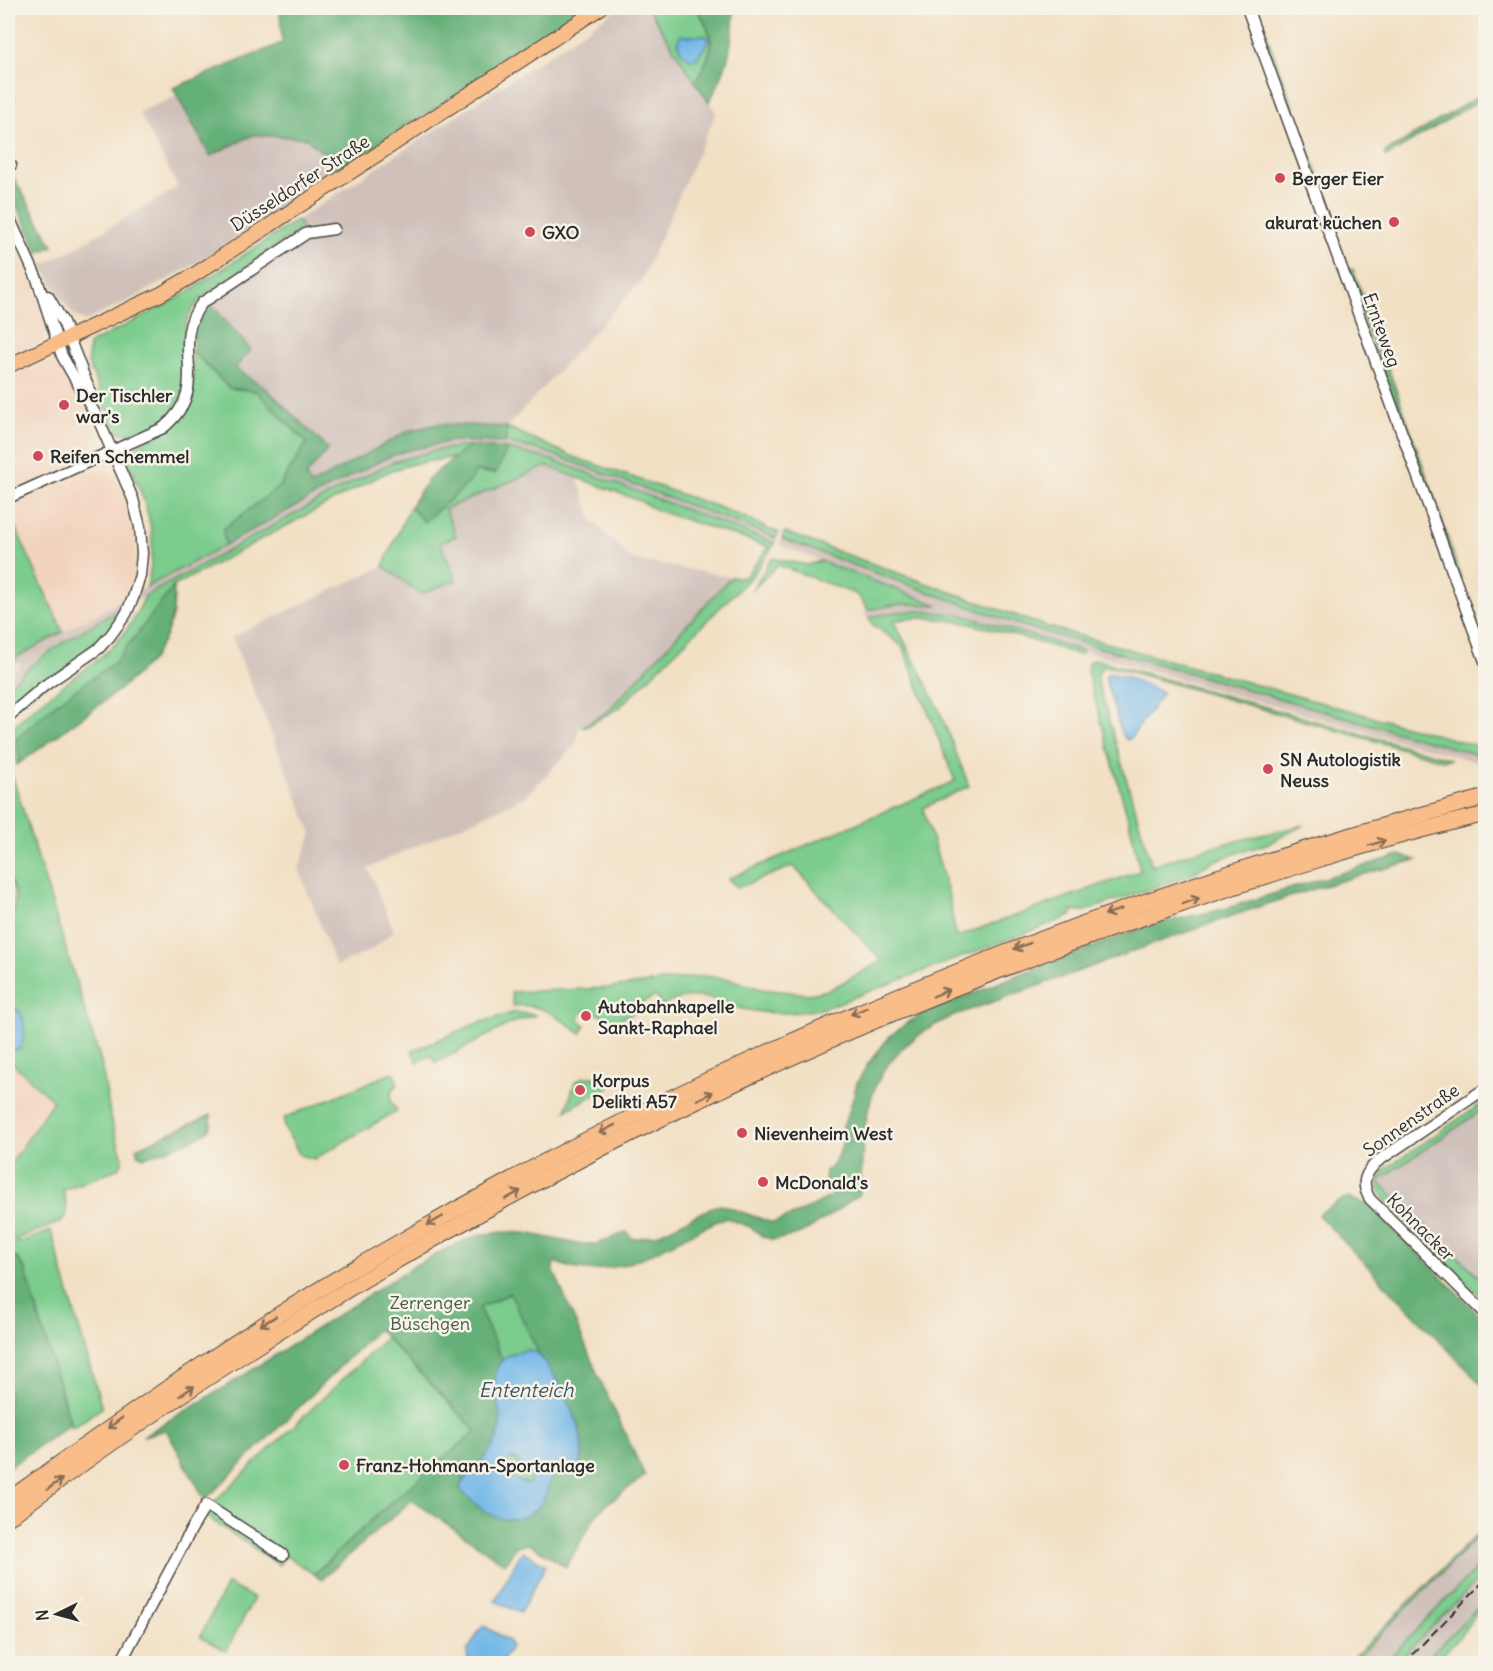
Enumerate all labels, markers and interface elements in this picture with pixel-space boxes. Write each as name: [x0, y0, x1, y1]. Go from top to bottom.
street label: Düsseldorfer Straße: [226, 130, 374, 236]
place label: Berger Eier: [1292, 167, 1384, 190]
marker: Berger Eier: [1273, 171, 1287, 185]
place label: akurat küchen: [1265, 211, 1383, 234]
marker: akurat küchen: [1387, 215, 1401, 229]
place label: GXO: [542, 221, 580, 244]
marker: GXO: [523, 225, 537, 239]
street label: Ernteweg: [1358, 290, 1406, 370]
place label: Der Tischler war's: [76, 384, 173, 428]
marker: Der Tischler war's: [57, 398, 71, 412]
place label: Reifen Schemmel: [50, 445, 189, 468]
marker: Reifen Schemmel: [31, 449, 45, 463]
place label: SN Autologistik Neuss: [1280, 748, 1401, 792]
marker: SN Autologistik Neuss: [1261, 762, 1275, 776]
one-way arrow: [1367, 837, 1386, 848]
one-way arrow: [1181, 895, 1200, 906]
one-way arrow: [1104, 908, 1123, 919]
one-way arrow: [1013, 941, 1032, 952]
one-way arrow: [932, 987, 950, 998]
place label: Autobahnkapelle Sankt-Raphael: [598, 995, 735, 1039]
one-way arrow: [851, 1006, 869, 1017]
marker: Autobahnkapelle Sankt-Raphael: [579, 1009, 593, 1023]
place label: Korpus Delikti A57: [592, 1069, 677, 1113]
street label: Sonnenstraße: [1358, 1078, 1464, 1162]
marker: Korpus Delikti A57: [573, 1083, 587, 1097]
one-way arrow: [696, 1090, 714, 1102]
place label: Nievenheim West: [754, 1122, 894, 1145]
one-way arrow: [598, 1124, 616, 1136]
marker: Nievenheim West: [735, 1126, 749, 1140]
place label: McDonald's: [775, 1171, 868, 1194]
marker: McDonald's: [756, 1175, 770, 1189]
street label: Kohnacker: [1382, 1188, 1460, 1266]
one-way arrow: [504, 1189, 521, 1201]
one-way arrow: [427, 1216, 444, 1228]
park label: Zerrenger Büschgen: [390, 1291, 471, 1335]
one-way arrow: [259, 1315, 276, 1328]
water label: Ententeich: [478, 1377, 574, 1402]
one-way arrow: [178, 1385, 195, 1397]
one-way arrow: [108, 1417, 124, 1429]
place label: Franz-Hohmann-Sportanlage: [356, 1454, 595, 1477]
marker: Franz-Hohmann-Sportanlage: [337, 1458, 351, 1472]
one-way arrow: [46, 1478, 62, 1490]
north arrow: [27, 1584, 87, 1644]
text: N: [32, 1609, 53, 1622]

